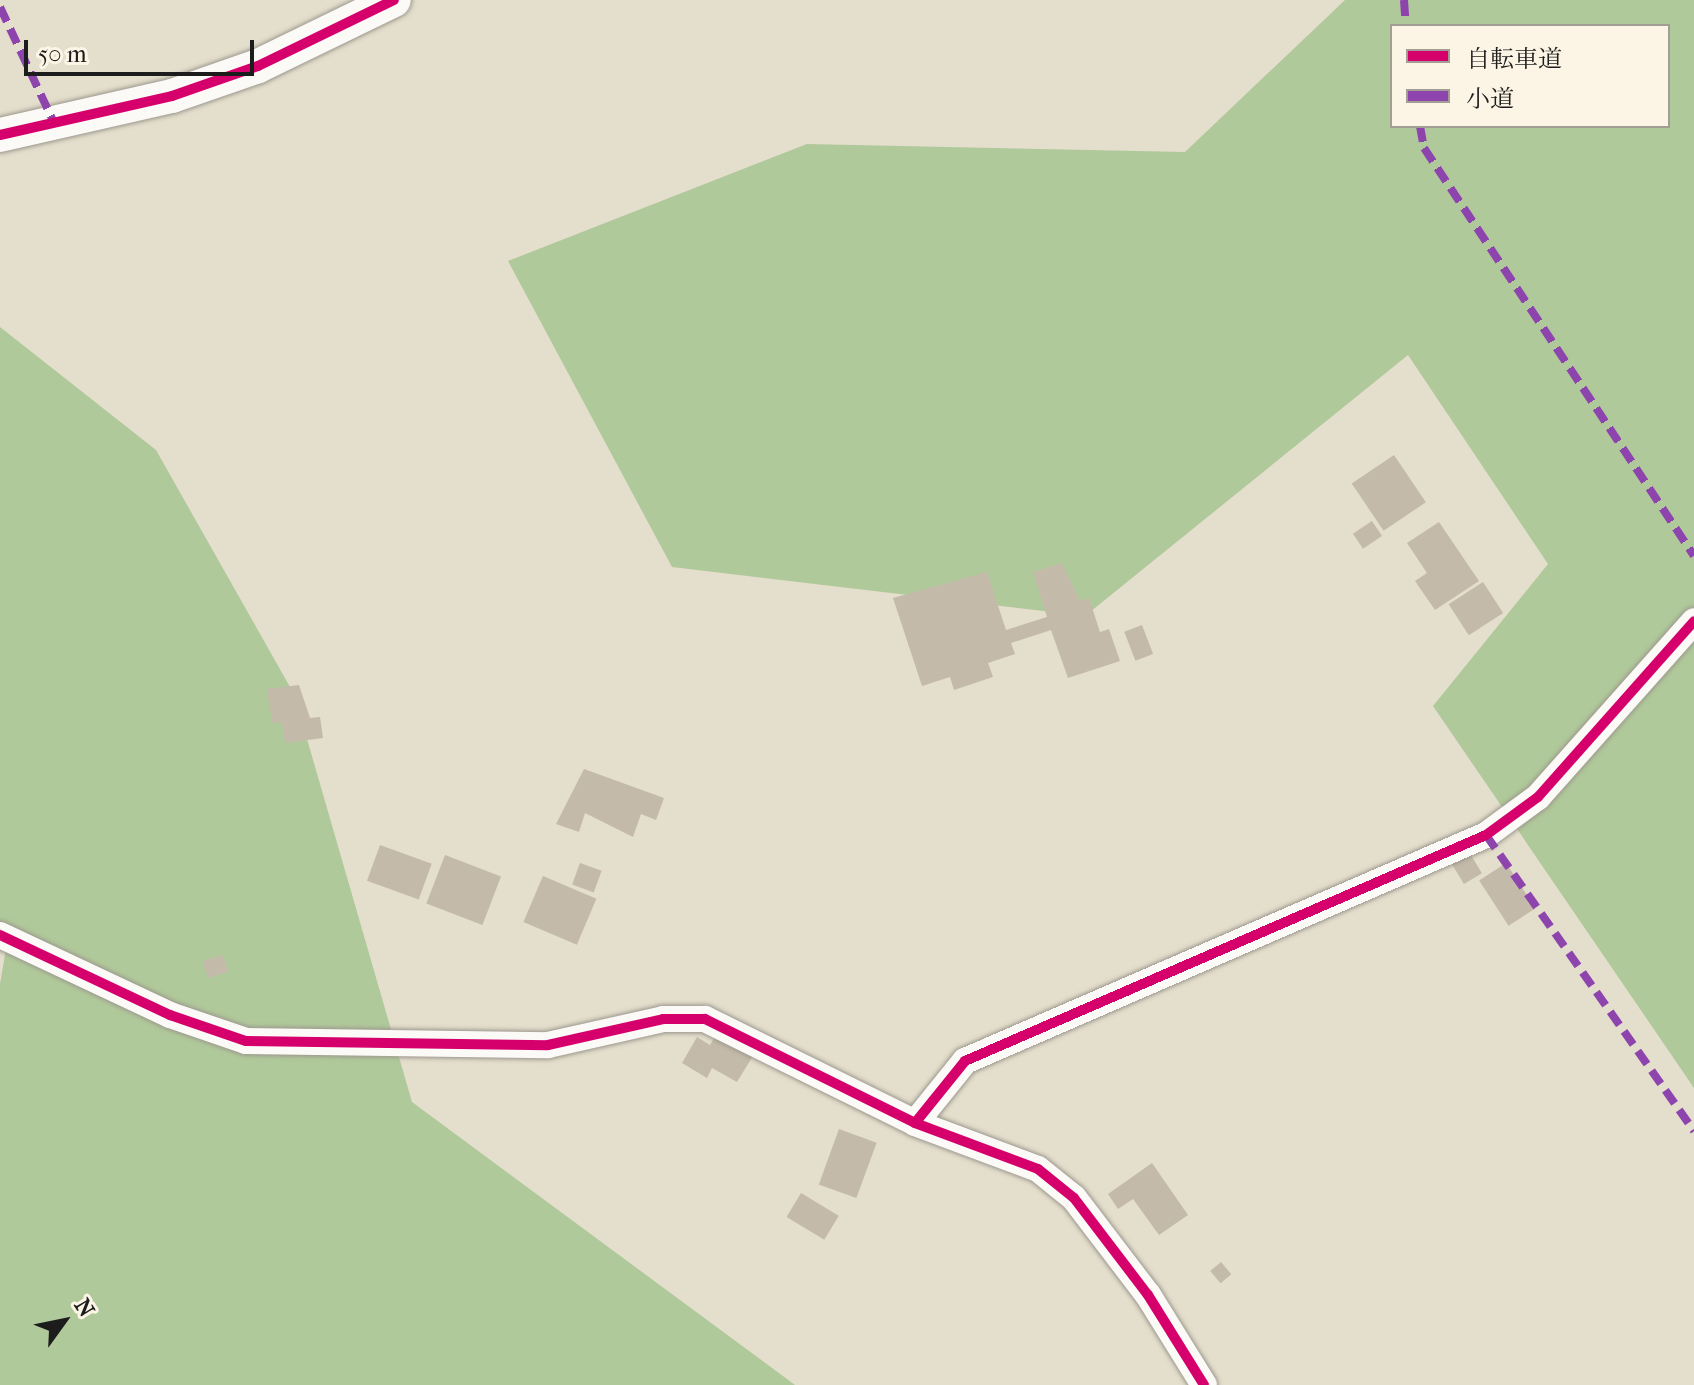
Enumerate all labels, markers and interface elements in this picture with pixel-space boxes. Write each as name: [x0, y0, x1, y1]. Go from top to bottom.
scale bar: [28, 24, 258, 74]
legend: [1390, 24, 1670, 128]
text: 50 m: [38, 40, 87, 68]
text: 自転車道: [1466, 45, 1562, 73]
text: 小道: [1466, 85, 1514, 113]
north arrow: [24, 1281, 104, 1361]
text: N: [69, 1294, 100, 1322]

